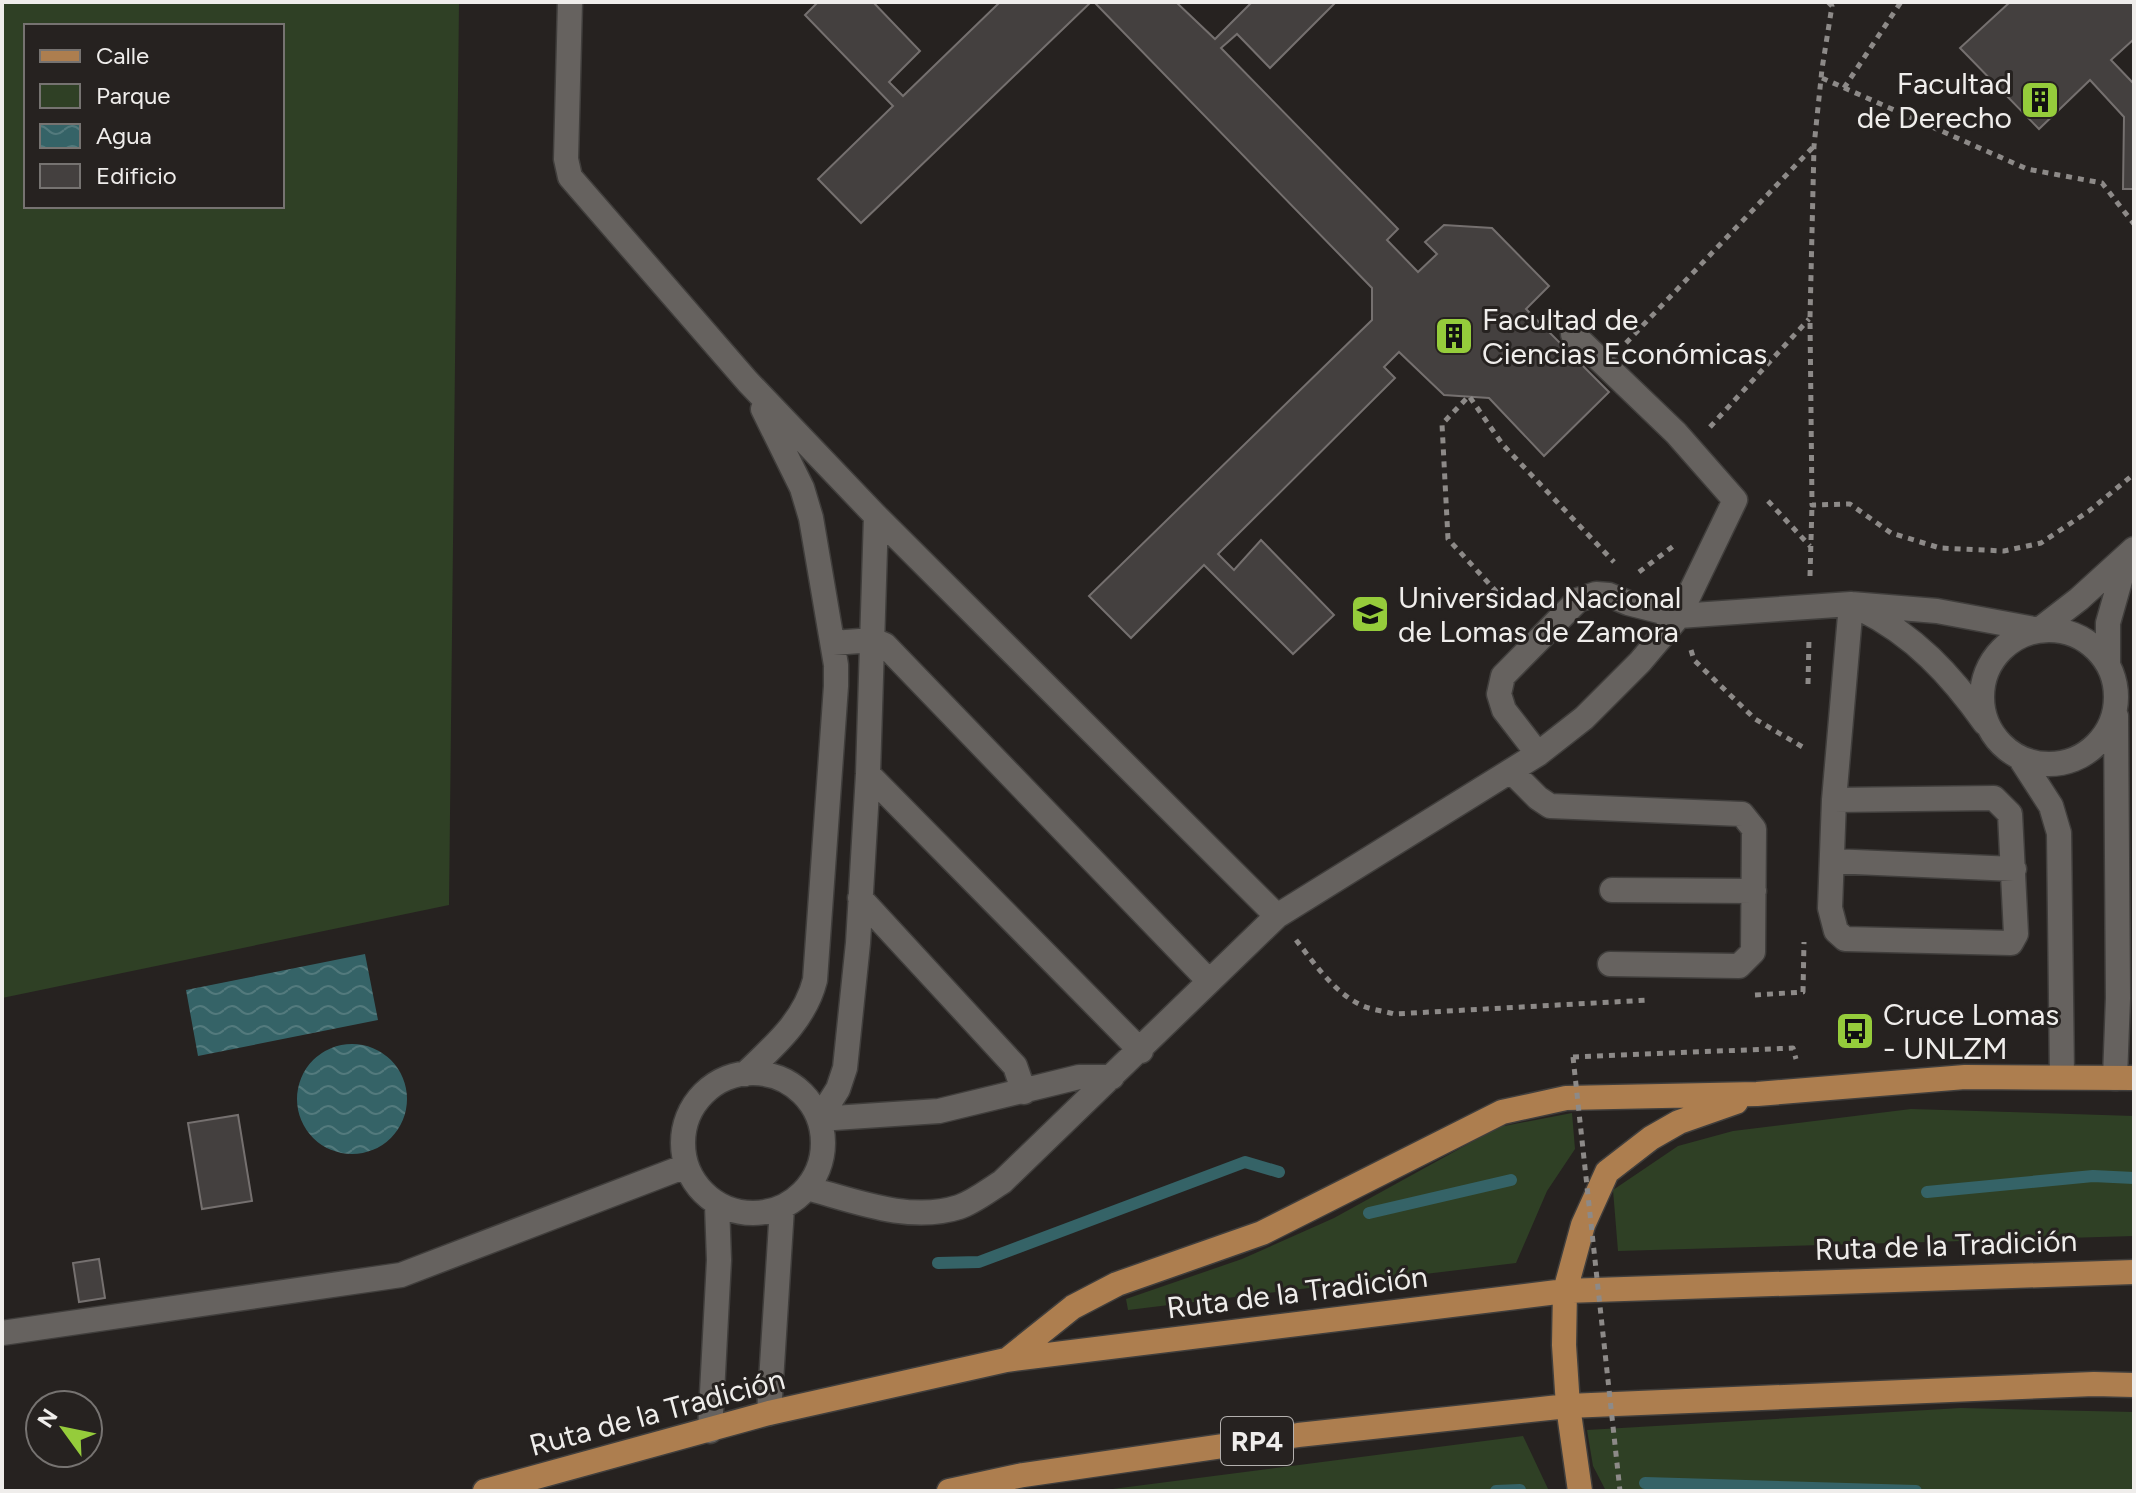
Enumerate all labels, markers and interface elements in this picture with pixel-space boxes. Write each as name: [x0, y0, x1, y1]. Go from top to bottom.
legend: [24, 24, 284, 208]
text: Calle: [96, 41, 149, 70]
place label: Facultad de Derecho: [1857, 65, 2012, 136]
building icon: Facultad de Derecho: [2019, 79, 2061, 121]
text: Parque: [96, 81, 170, 110]
text: Agua: [96, 121, 152, 150]
text: Edificio: [96, 161, 177, 190]
place label: Facultad de Ciencias Económicas: [1482, 301, 1767, 372]
building icon: Facultad de Ciencias Económicas: [1433, 315, 1475, 357]
place label: Universidad Nacional de Lomas de Zamora: [1398, 579, 1681, 650]
school or university icon: Universidad Nacional de Lomas de Zamora: [1349, 593, 1391, 635]
place label: Cruce Lomas - UNLZM: [1883, 996, 2059, 1067]
bus stop icon: Cruce Lomas - UNLZM: [1834, 1010, 1876, 1052]
street label: Ruta de la Tradición: [1814, 1222, 2078, 1268]
street label: Ruta de la Tradición: [1164, 1258, 1430, 1326]
street label: Ruta de la Tradición: [525, 1360, 789, 1464]
north arrow: [24, 1389, 104, 1469]
text: N: [32, 1404, 64, 1433]
road number: RP4: [1221, 1417, 1293, 1465]

